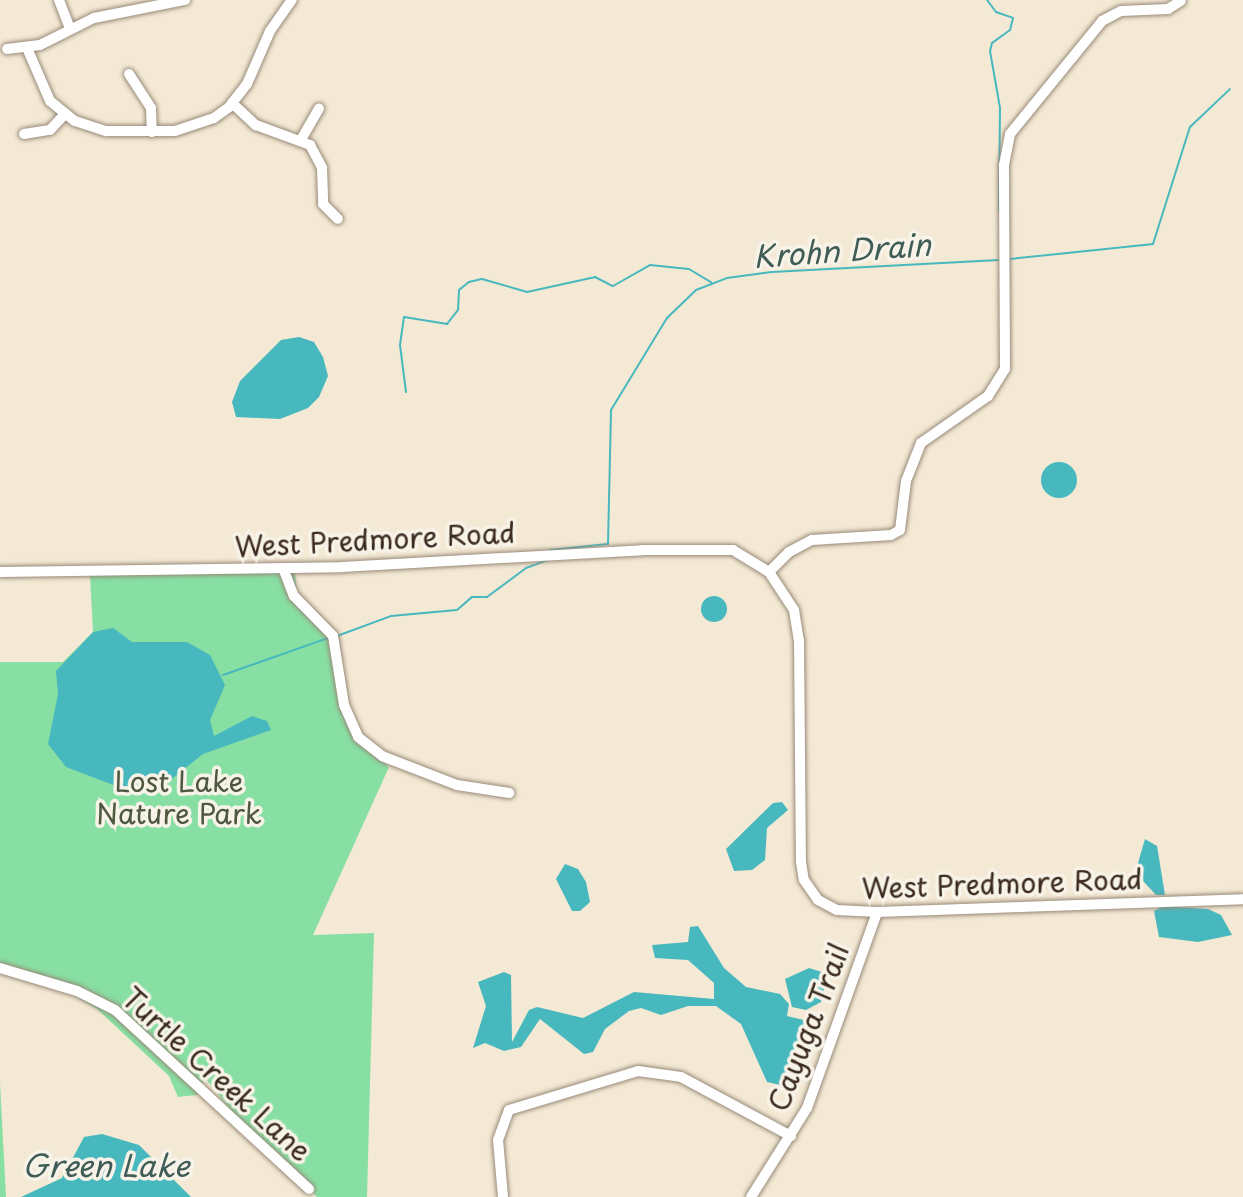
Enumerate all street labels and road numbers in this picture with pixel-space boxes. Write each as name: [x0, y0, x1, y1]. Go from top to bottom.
street label: West Predmore Road: [234, 515, 516, 563]
street label: West Predmore Road: [861, 861, 1143, 905]
street label: Cayuga Trail: [761, 939, 855, 1115]
street label: Turtle Creek Lane: [114, 979, 320, 1169]

